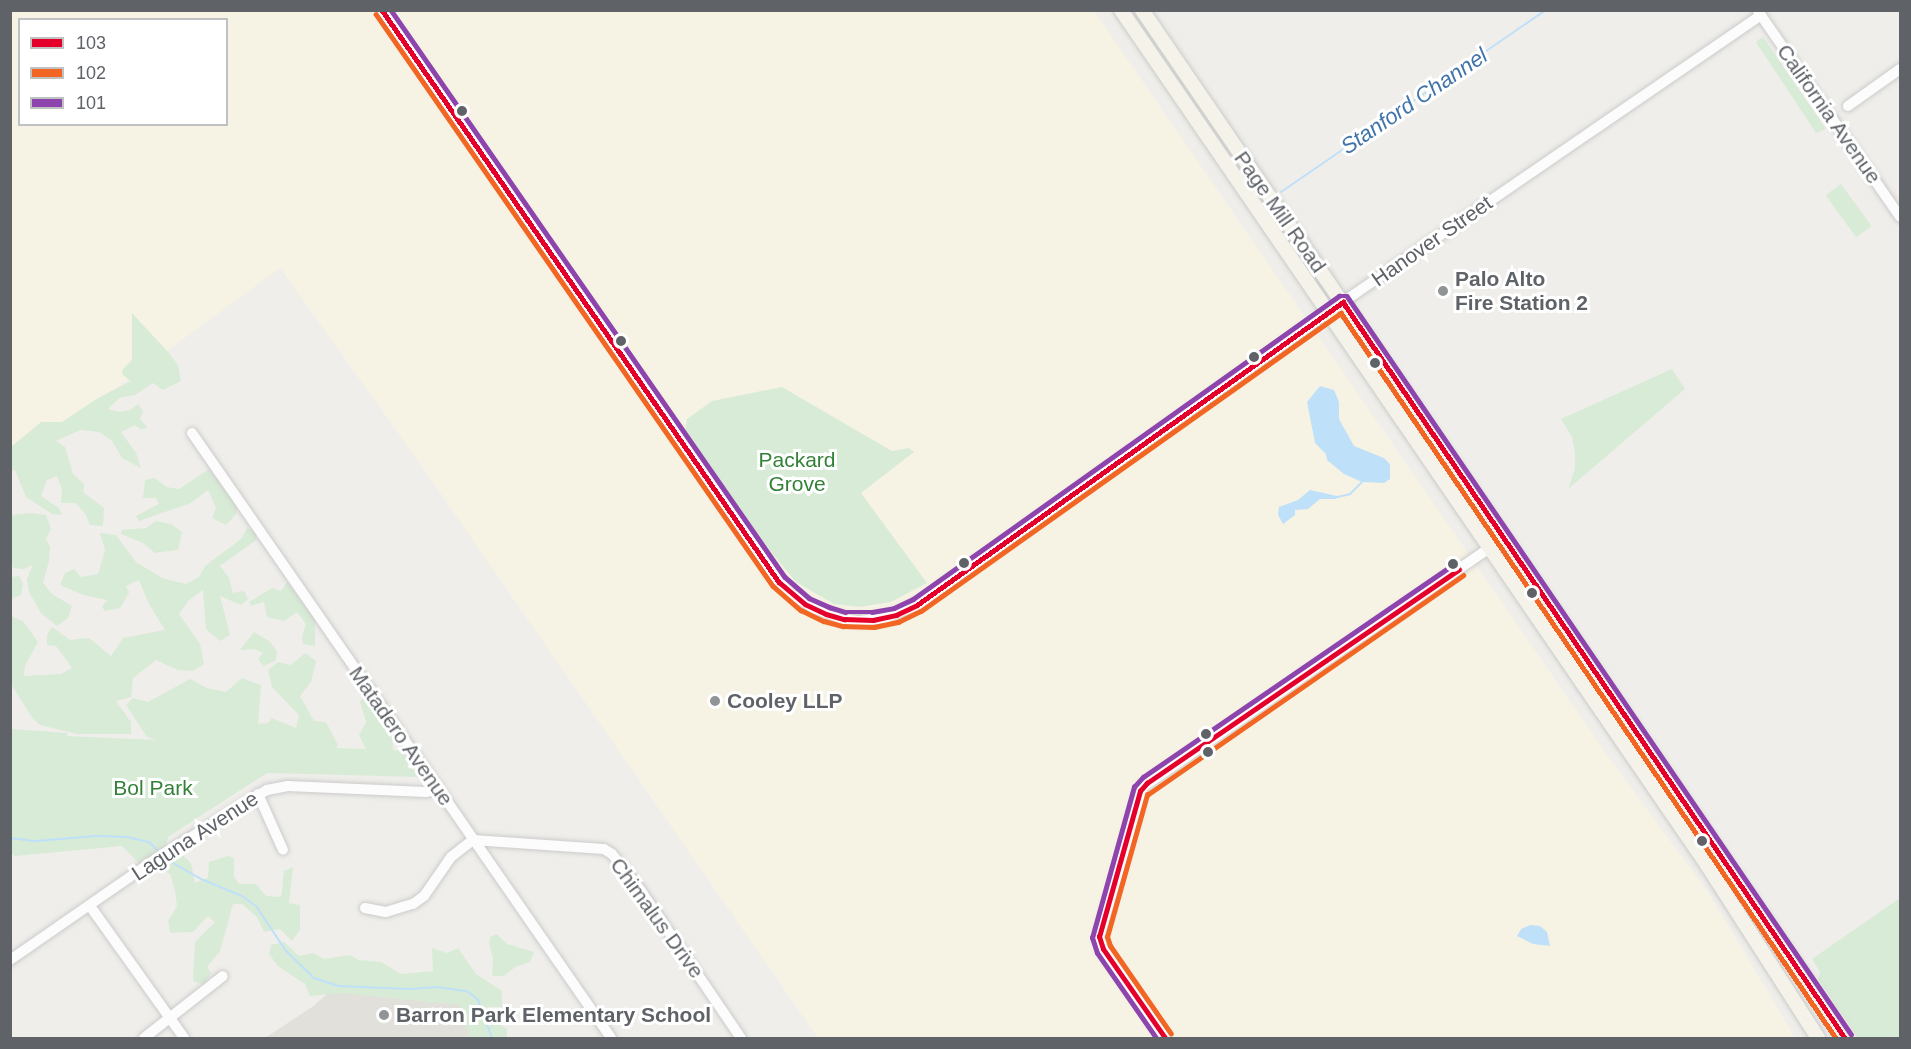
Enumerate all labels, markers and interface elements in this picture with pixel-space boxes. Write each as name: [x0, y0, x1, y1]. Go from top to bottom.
legend: [18, 18, 228, 126]
text: 103: [76, 33, 106, 53]
street label: California Avenue: [1771, 39, 1887, 189]
water label: Stanford Channel: [1336, 42, 1492, 160]
text: 102: [76, 63, 106, 83]
text: 101: [76, 93, 106, 113]
unlabelled marker: [456, 105, 468, 117]
street label: Page Mill Road: [1229, 146, 1331, 278]
street label: Hanover Street: [1367, 190, 1497, 292]
place label: Palo Alto Fire Station 2: [1455, 266, 1588, 316]
marker: Palo Alto Fire Station 2: [1436, 284, 1450, 298]
unlabelled marker: [615, 335, 627, 347]
unlabelled marker: [1248, 351, 1260, 363]
unlabelled marker: [1369, 357, 1381, 369]
park label: Packard Grove: [758, 447, 836, 497]
unlabelled marker: [958, 557, 970, 569]
unlabelled marker: [1447, 558, 1459, 570]
unlabelled marker: [1526, 587, 1538, 599]
street label: Matadero Avenue: [343, 661, 459, 811]
place label: Cooley LLP: [727, 688, 843, 714]
marker: Cooley LLP: [708, 694, 722, 708]
unlabelled marker: [1200, 728, 1212, 740]
unlabelled marker: [1202, 746, 1214, 758]
park label: Bol Park: [113, 775, 193, 801]
street label: Laguna Avenue: [127, 785, 263, 887]
unlabelled marker: [1696, 835, 1708, 847]
street label: Chimalus Drive: [605, 853, 709, 983]
place label: Barron Park Elementary School: [396, 1002, 711, 1028]
marker: Barron Park Elementary School: [377, 1008, 391, 1022]

